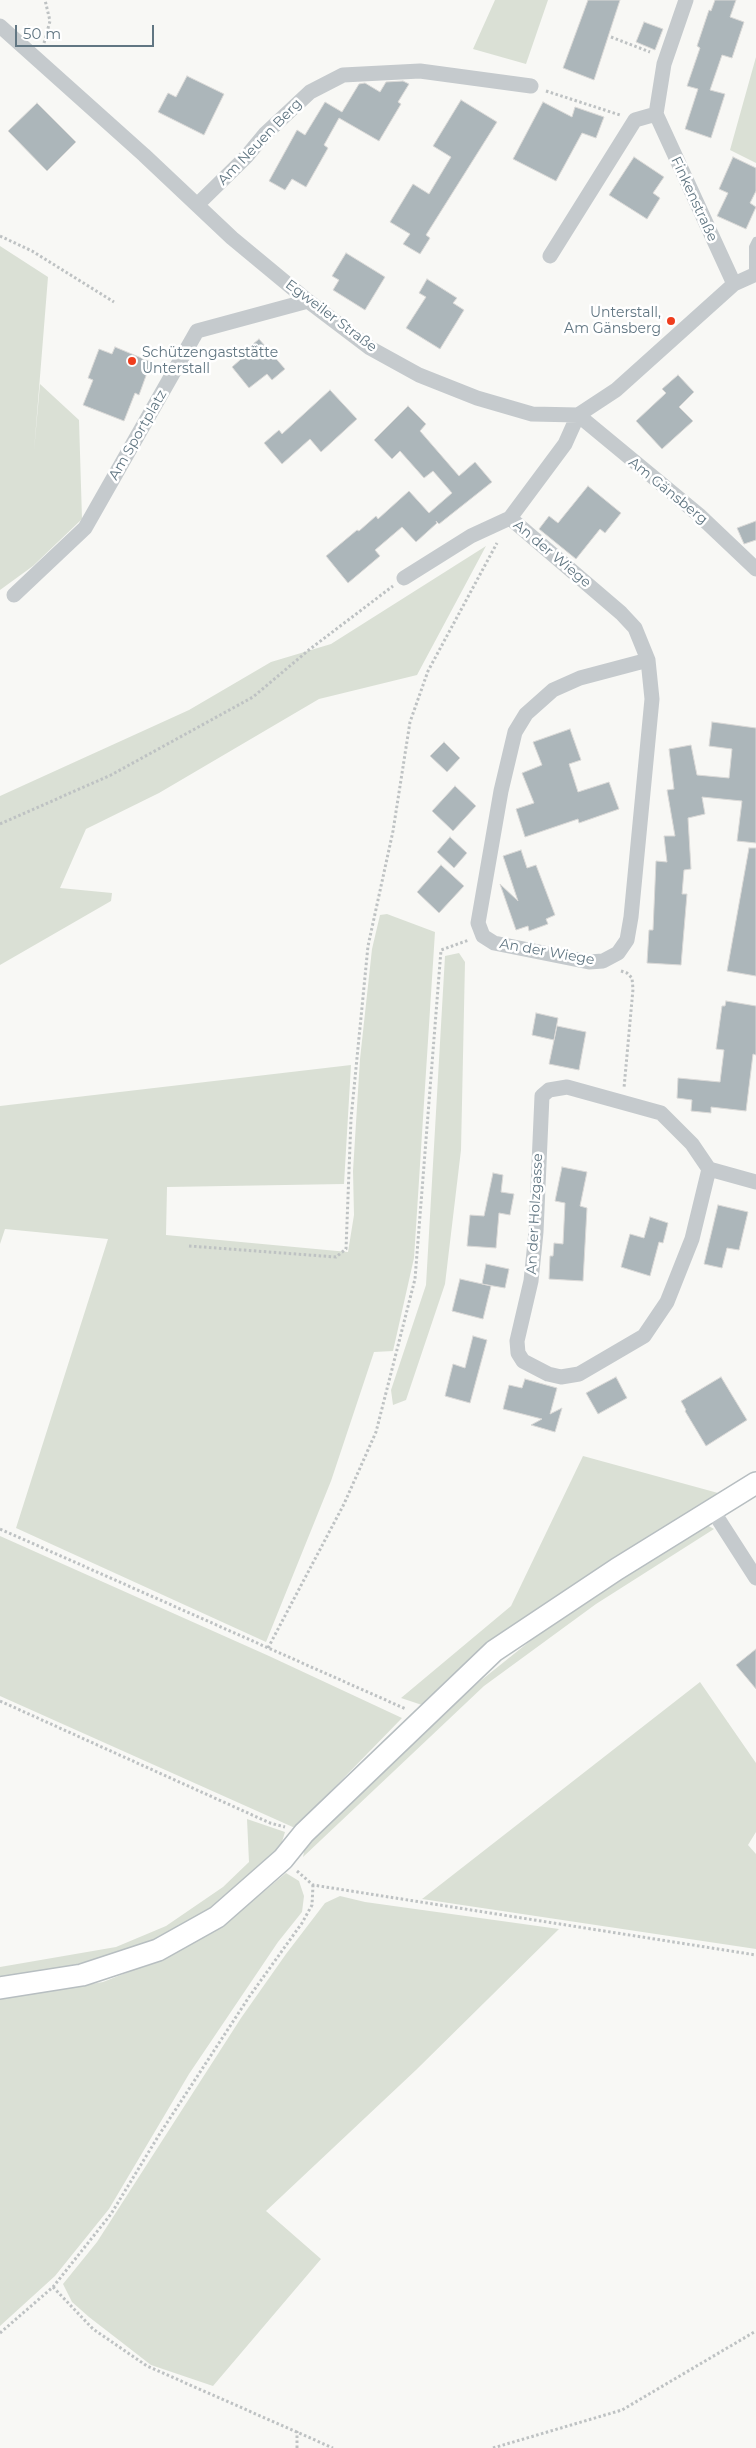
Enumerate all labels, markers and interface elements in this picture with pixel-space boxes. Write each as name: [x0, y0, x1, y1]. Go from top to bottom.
scale bar: [18, 15, 156, 47]
text: 50 m: [23, 24, 61, 43]
street label: Am Neuen Berg: [215, 95, 305, 189]
street label: Finkenstraße: [667, 154, 721, 244]
street label: Egweiler Straße: [282, 276, 380, 356]
place label: Unterstall, Am Gänsberg: [564, 305, 661, 338]
marker: Unterstall, Am Gänsberg: [665, 315, 677, 327]
place label: Schützengaststätte Unterstall: [142, 345, 278, 378]
marker: Schützengaststätte Unterstall: [126, 355, 138, 367]
street label: Am Sportplatz: [105, 387, 171, 483]
street label: Am Gänsberg: [625, 454, 711, 528]
street label: An der Wiege: [510, 517, 594, 591]
street label: An der Wiege: [498, 935, 596, 969]
street label: An der Holzgasse: [523, 1153, 547, 1275]

